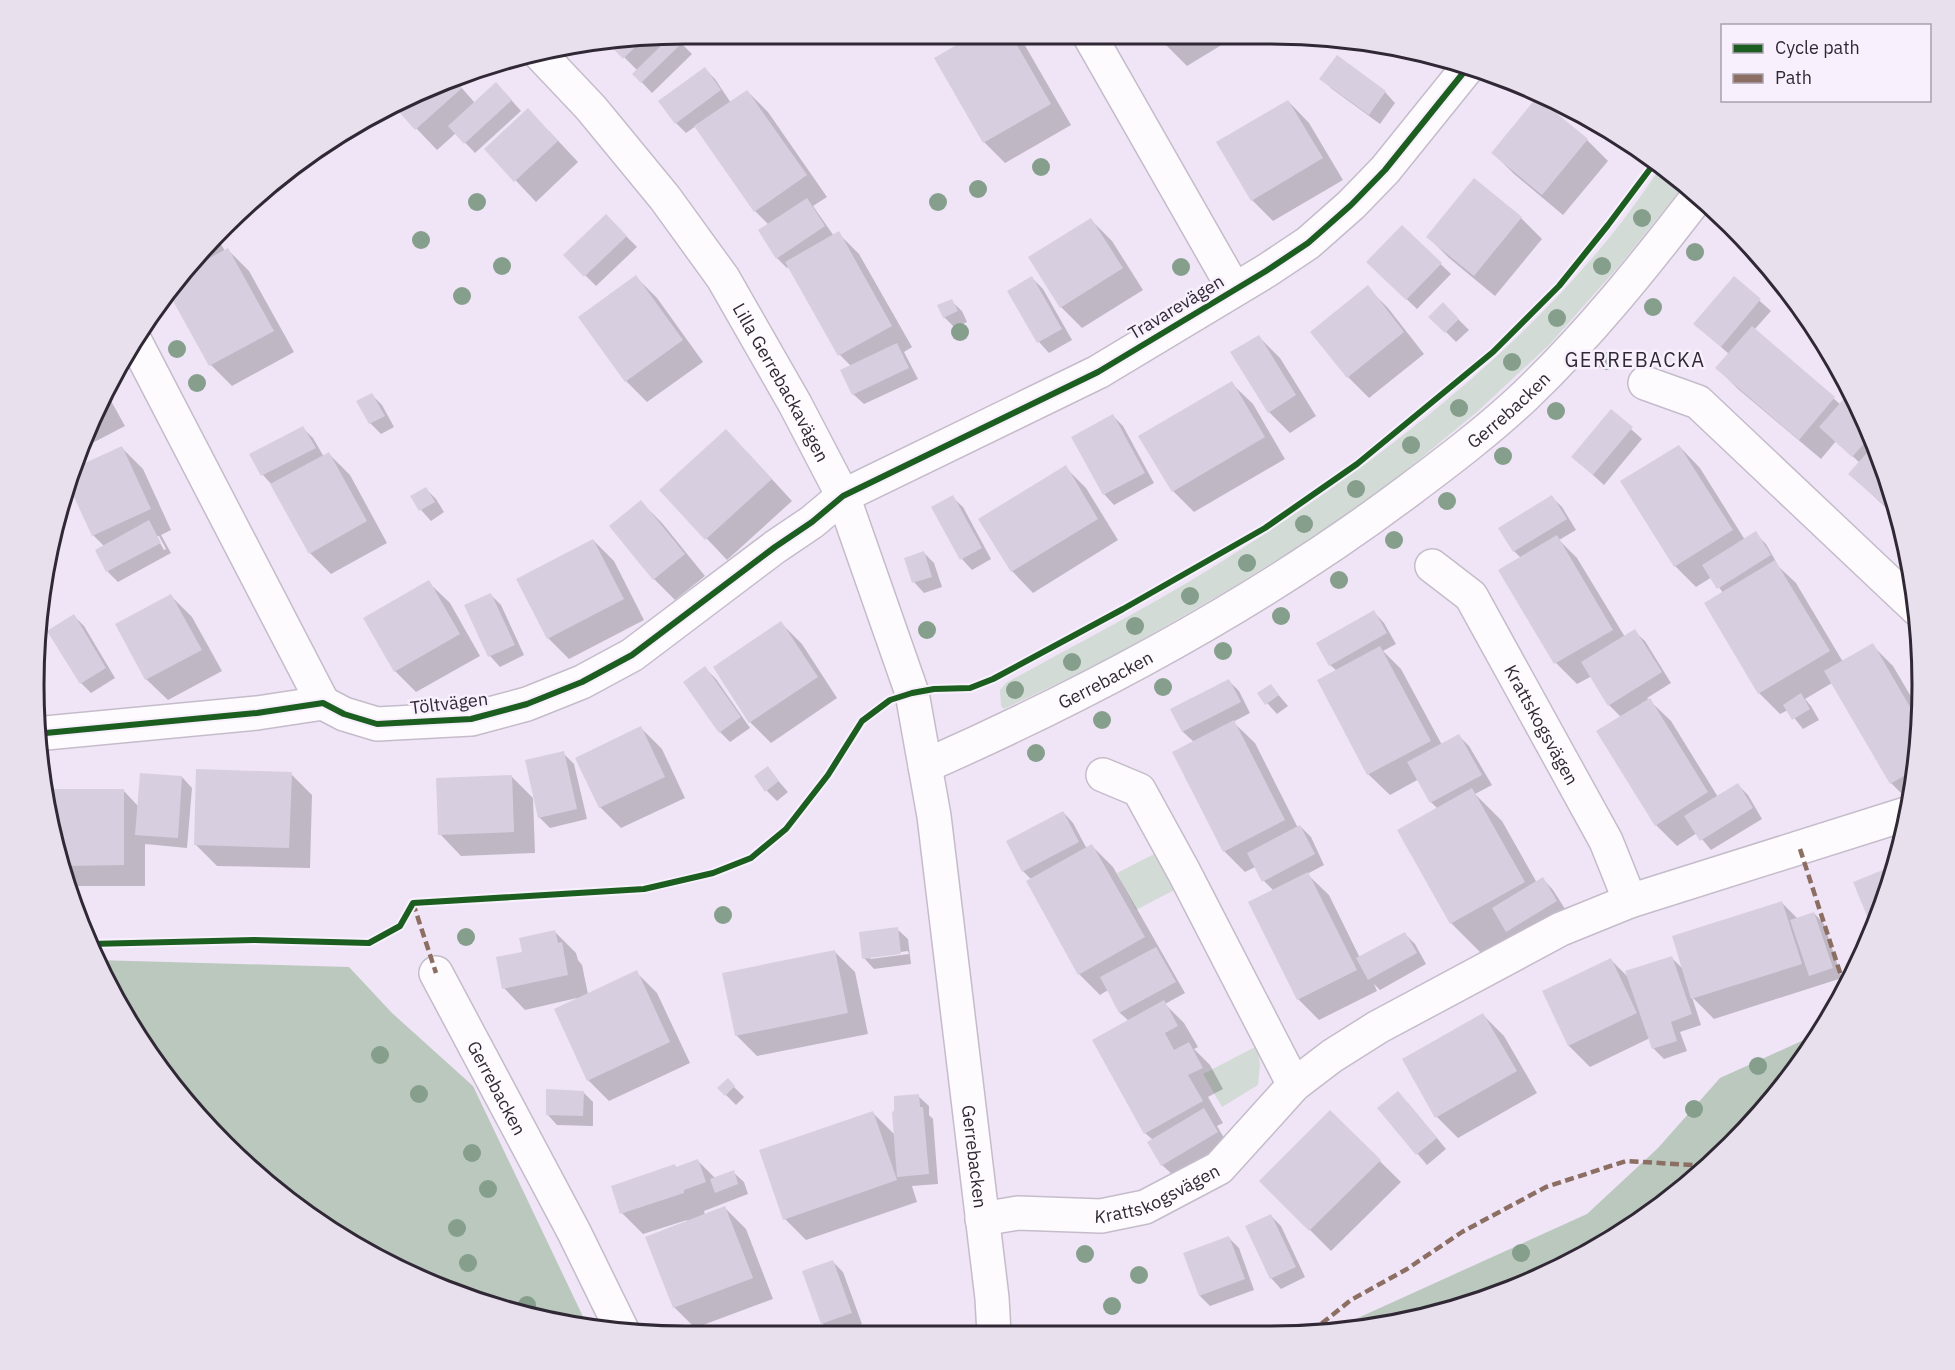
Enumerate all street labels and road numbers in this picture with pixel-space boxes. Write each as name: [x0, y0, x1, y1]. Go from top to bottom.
street label: Travarevägen: [1124, 269, 1228, 345]
street label: Lilla Gerrebackavägen: [728, 299, 835, 466]
street label: Gerrebacken: [1462, 367, 1555, 453]
street label: Gerrebacken: [1054, 645, 1157, 714]
street label: Krattskogsvägen: [1499, 660, 1584, 789]
street label: Töltvägen: [409, 687, 489, 719]
street label: Gerrebacken: [463, 1036, 532, 1139]
street label: Gerrebacken: [957, 1104, 993, 1209]
street label: Krattskogsvägen: [1094, 1158, 1223, 1228]

